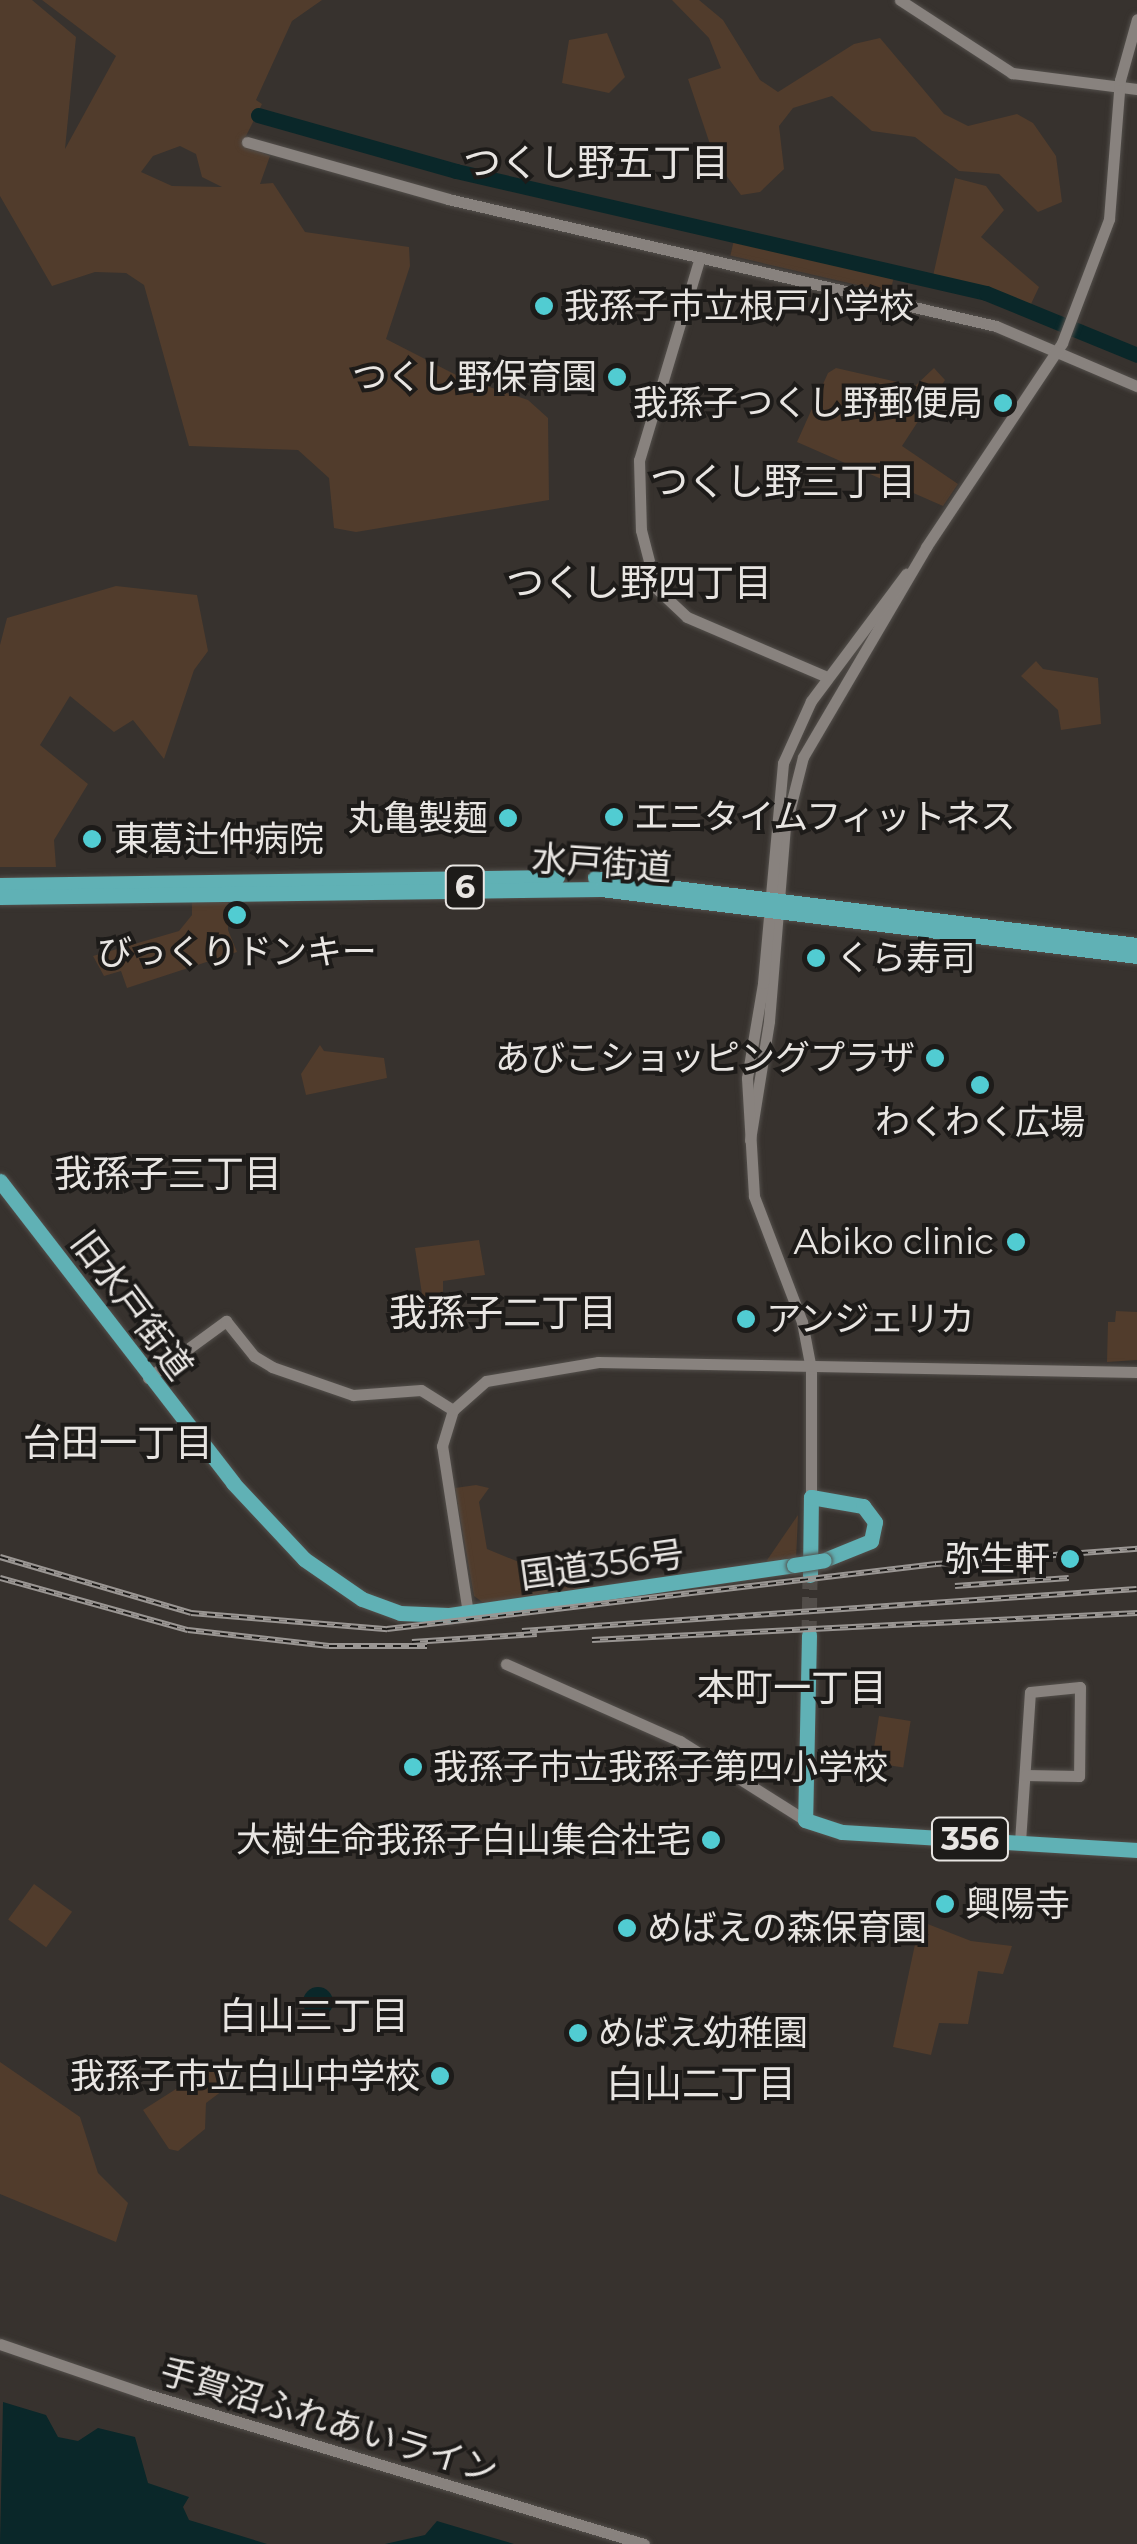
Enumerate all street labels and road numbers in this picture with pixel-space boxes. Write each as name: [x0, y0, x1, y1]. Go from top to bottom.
street label: 水戸街道: [531, 837, 673, 889]
road number: 6: [442, 860, 488, 914]
street label: 旧水戸街道: [63, 1222, 201, 1388]
street label: 国道356号: [517, 1533, 687, 1597]
road number: 356: [930, 1812, 1010, 1866]
street label: 手賀沼ふれあいライン: [156, 2350, 502, 2492]

